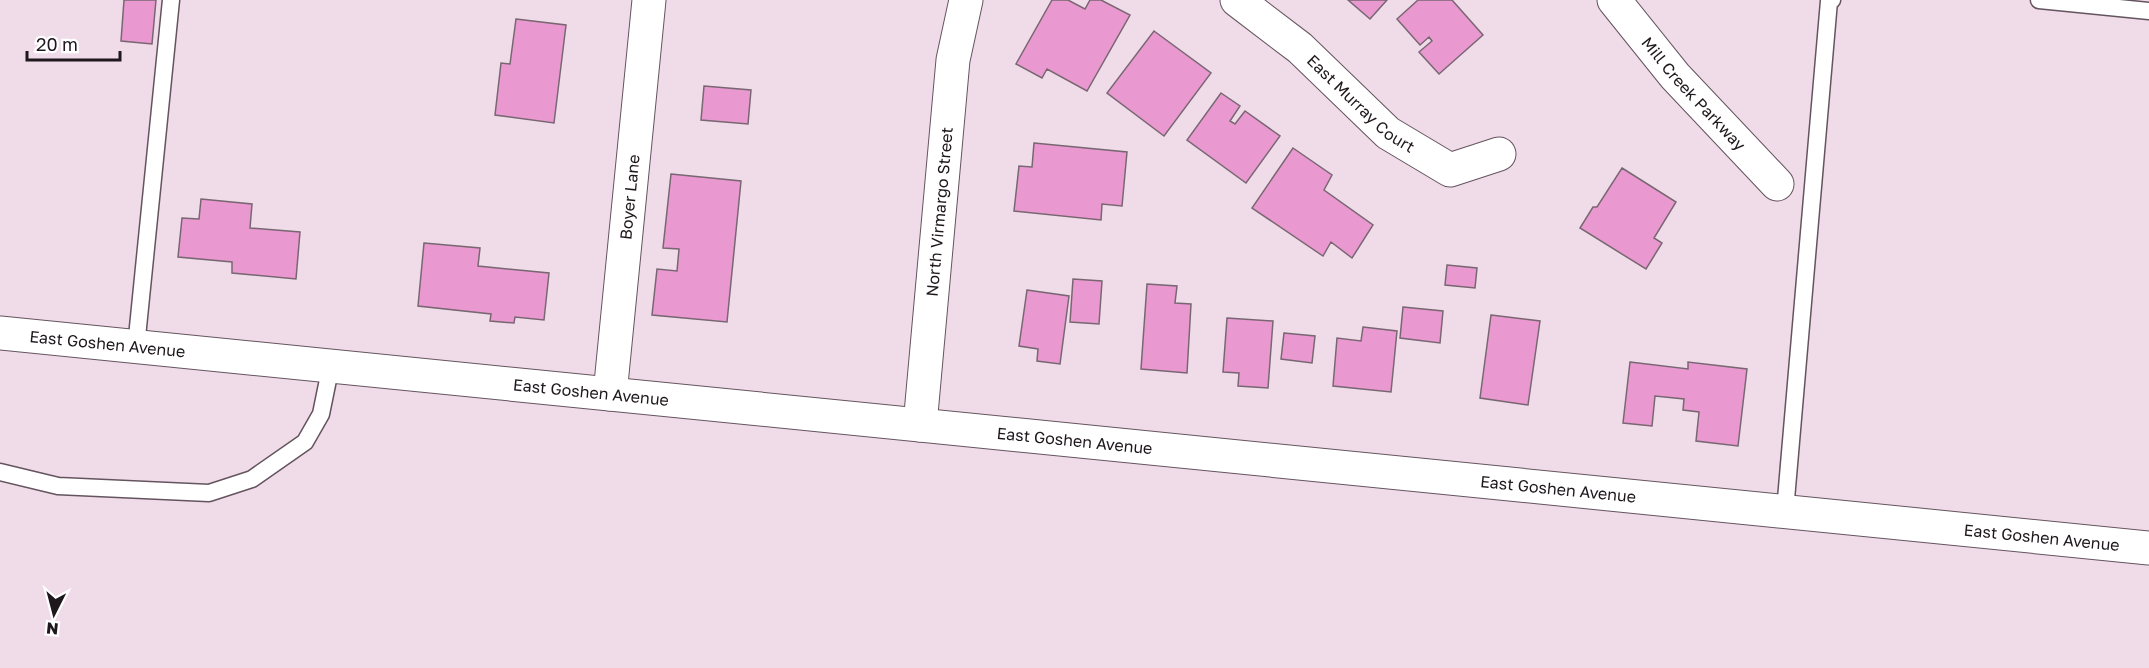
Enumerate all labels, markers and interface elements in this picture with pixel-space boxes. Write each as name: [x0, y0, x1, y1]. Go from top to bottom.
scale bar: [27, 24, 120, 62]
text: 20 m: [36, 33, 78, 55]
street label: Mill Creek Parkway: [1637, 33, 1750, 155]
street label: East Murray Court: [1303, 50, 1419, 157]
street label: North Virmargo Street: [922, 126, 957, 297]
street label: Boyer Lane: [615, 153, 644, 241]
street label: East Goshen Avenue: [29, 326, 186, 361]
street label: East Goshen Avenue: [512, 374, 670, 410]
street label: East Goshen Avenue: [996, 423, 1153, 458]
street label: East Goshen Avenue: [1479, 471, 1637, 507]
street label: East Goshen Avenue: [1963, 520, 2121, 555]
north arrow: [24, 584, 84, 644]
text: N: [45, 618, 60, 639]

